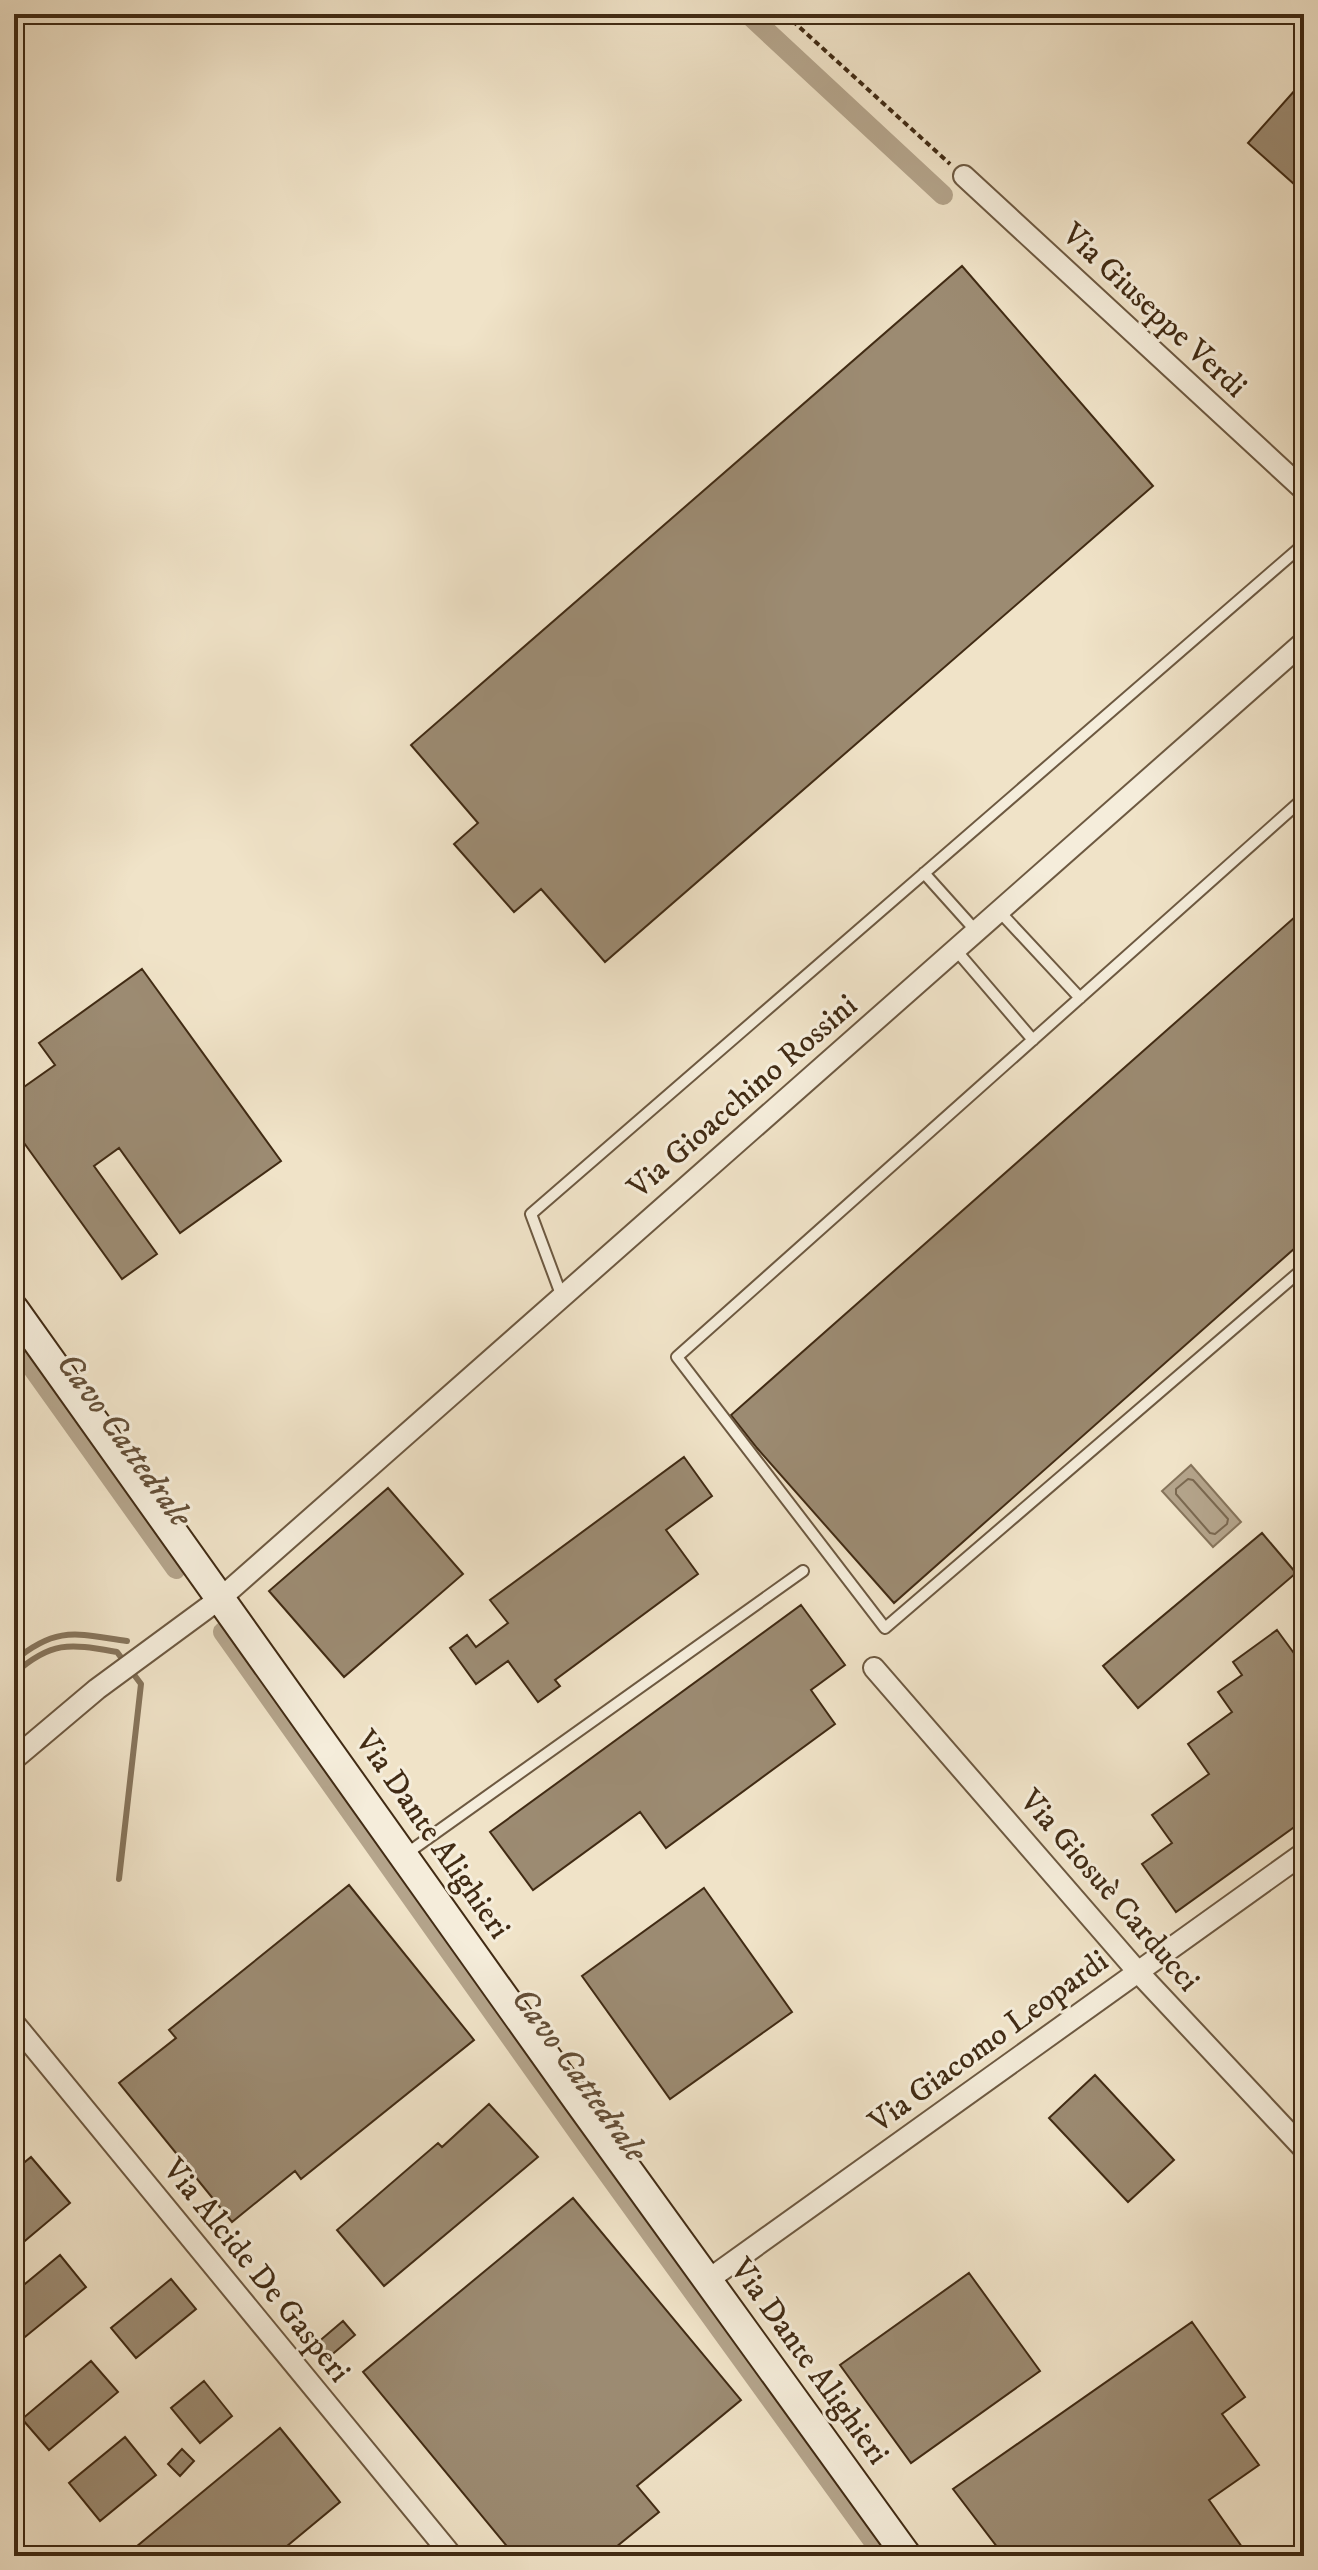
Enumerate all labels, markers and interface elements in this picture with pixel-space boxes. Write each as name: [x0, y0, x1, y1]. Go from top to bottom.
street label: Via Giuseppe Verdi: [1052, 214, 1255, 407]
street label: Via Gioacchino Rossini: [619, 986, 866, 1208]
water label: Cavo Cattedrale: [47, 1345, 202, 1537]
street label: Via Dante Alighieri: [345, 1722, 519, 1947]
street label: Via Giosuè Carducci: [1010, 1781, 1208, 2000]
street label: Via Giacomo Leopardi: [861, 1942, 1117, 2143]
water label: Cavo Cattedrale: [502, 1980, 657, 2172]
street label: Via Alcide De Gasperi: [153, 2150, 359, 2391]
street label: Via Dante Alighieri: [720, 2250, 897, 2473]

